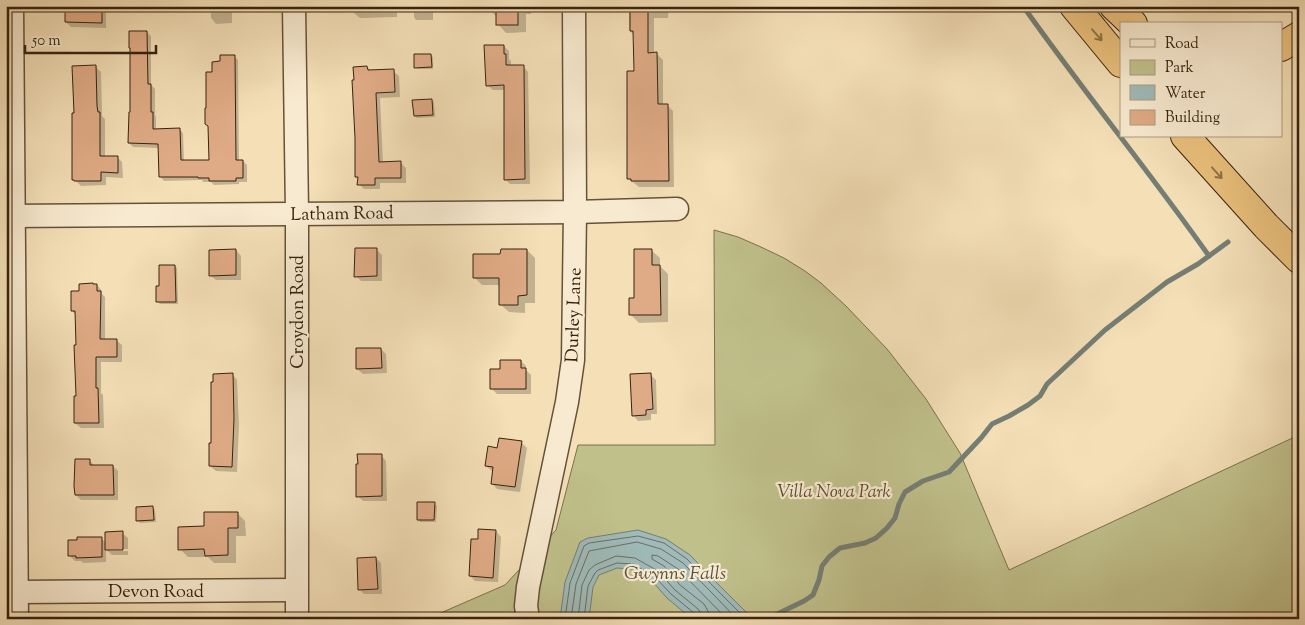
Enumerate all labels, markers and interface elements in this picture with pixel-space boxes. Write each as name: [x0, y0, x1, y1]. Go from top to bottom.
scale bar: [25, 22, 156, 54]
legend: [1120, 22, 1282, 138]
one-way arrow: [1091, 28, 1102, 41]
text: 50 m: [31, 31, 61, 52]
text: Road: [1165, 34, 1199, 55]
text: Park: [1165, 58, 1194, 79]
text: Water: [1165, 84, 1206, 105]
text: Building: [1165, 108, 1220, 129]
one-way arrow: [1211, 166, 1223, 179]
street label: Latham Road: [290, 201, 394, 229]
street label: Croydon Road: [286, 255, 312, 369]
street label: Durley Lane: [560, 267, 590, 363]
park label: Villa Nova Park: [777, 480, 891, 506]
water label: Gwynns Falls: [624, 561, 726, 588]
street label: Devon Road: [108, 580, 204, 606]

